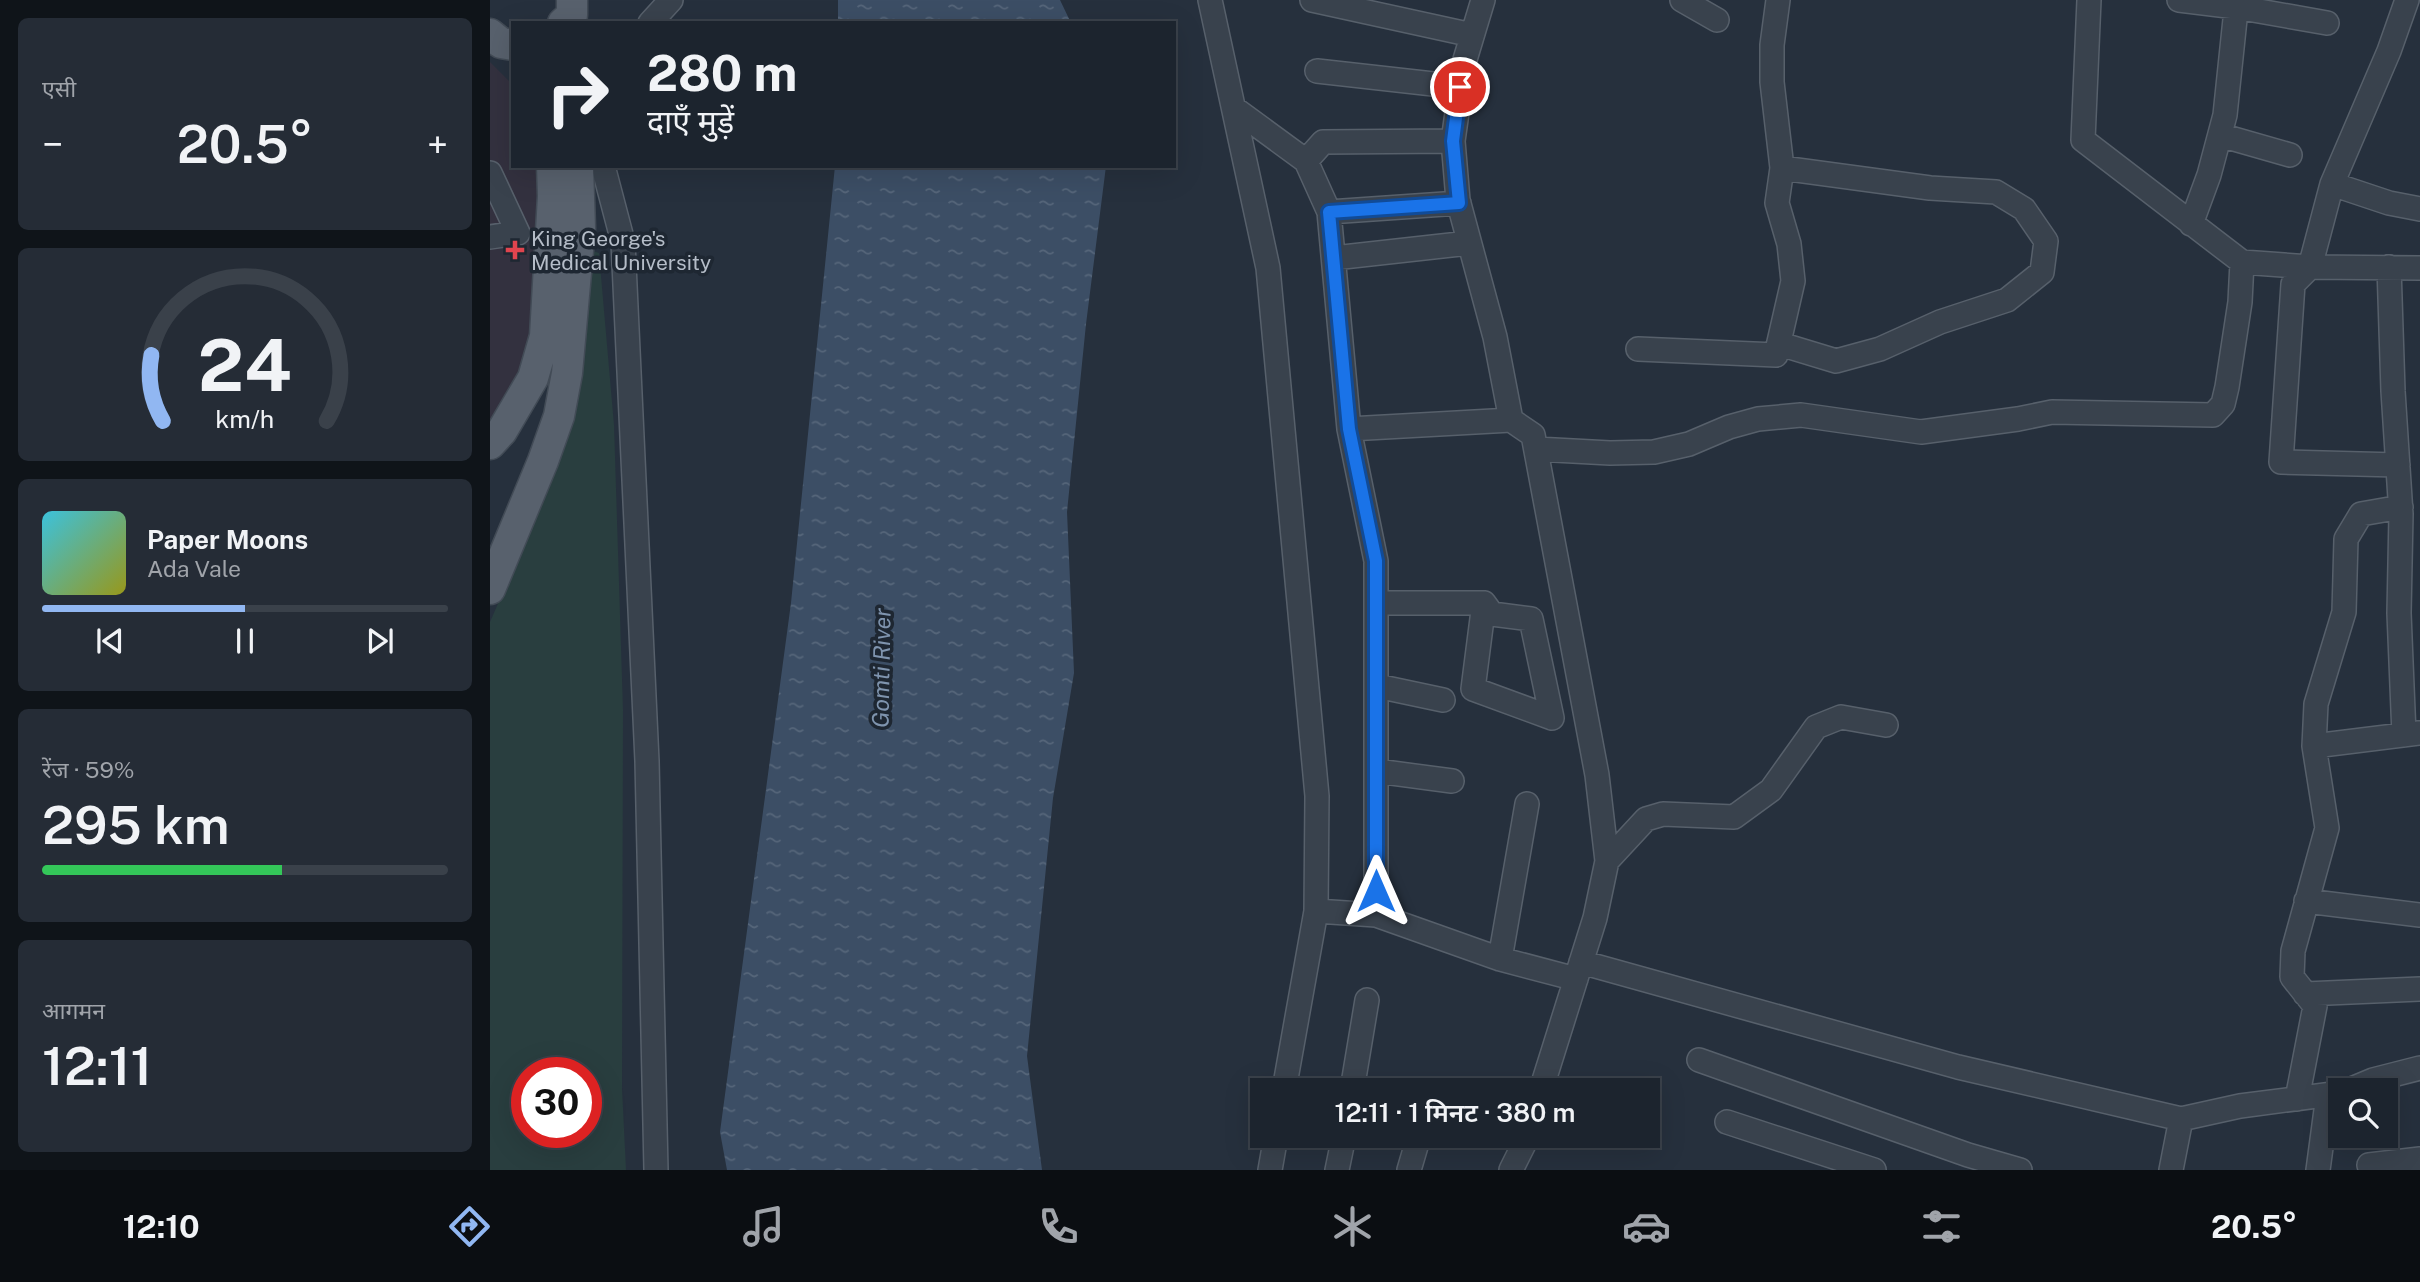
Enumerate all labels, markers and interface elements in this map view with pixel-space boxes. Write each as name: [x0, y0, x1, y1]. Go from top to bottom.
text: 280 m: [647, 44, 797, 102]
icon: right: [532, 49, 623, 140]
pin: [1430, 57, 1490, 117]
icon: arrive: [1441, 68, 1479, 106]
text: एसी: [42, 75, 76, 102]
text: दाएँ मुड़ें: [647, 103, 734, 140]
text: 20.5°: [177, 114, 313, 175]
text: −: [42, 122, 63, 167]
text: +: [427, 122, 448, 167]
place label: King George's Medical University: [531, 226, 711, 275]
marker: King George's Medical University: [505, 240, 525, 260]
text: 24: [198, 322, 292, 407]
text: km/h: [216, 403, 274, 433]
text: Paper Moons: [147, 524, 308, 555]
text: Ada Vale: [147, 555, 241, 582]
water label: Gomti River: [866, 608, 896, 728]
icon: previous: [91, 622, 129, 660]
icon: pause: [226, 622, 264, 660]
icon: next: [361, 622, 399, 660]
text: रेंज · 59%: [42, 756, 135, 783]
text: 295 km: [42, 795, 230, 856]
position arrow: [1339, 854, 1413, 928]
text: आगमन: [42, 997, 105, 1024]
text: 12:11: [42, 1036, 152, 1097]
speed limit sign: 30: [511, 1057, 602, 1148]
map controls: [2328, 1078, 2398, 1148]
button: search: [2328, 1078, 2398, 1148]
text: 12:11 · 1 मिनट · 380 m: [1335, 1097, 1575, 1128]
icon: directions: [445, 1202, 494, 1251]
icon: music: [739, 1202, 788, 1251]
icon: phone: [1034, 1202, 1083, 1251]
icon: climate: [1328, 1202, 1377, 1251]
icon: car: [1622, 1202, 1671, 1251]
icon: filters: [1917, 1202, 1966, 1251]
text: 12:10: [123, 1208, 200, 1245]
text: 20.5°: [2211, 1208, 2297, 1245]

